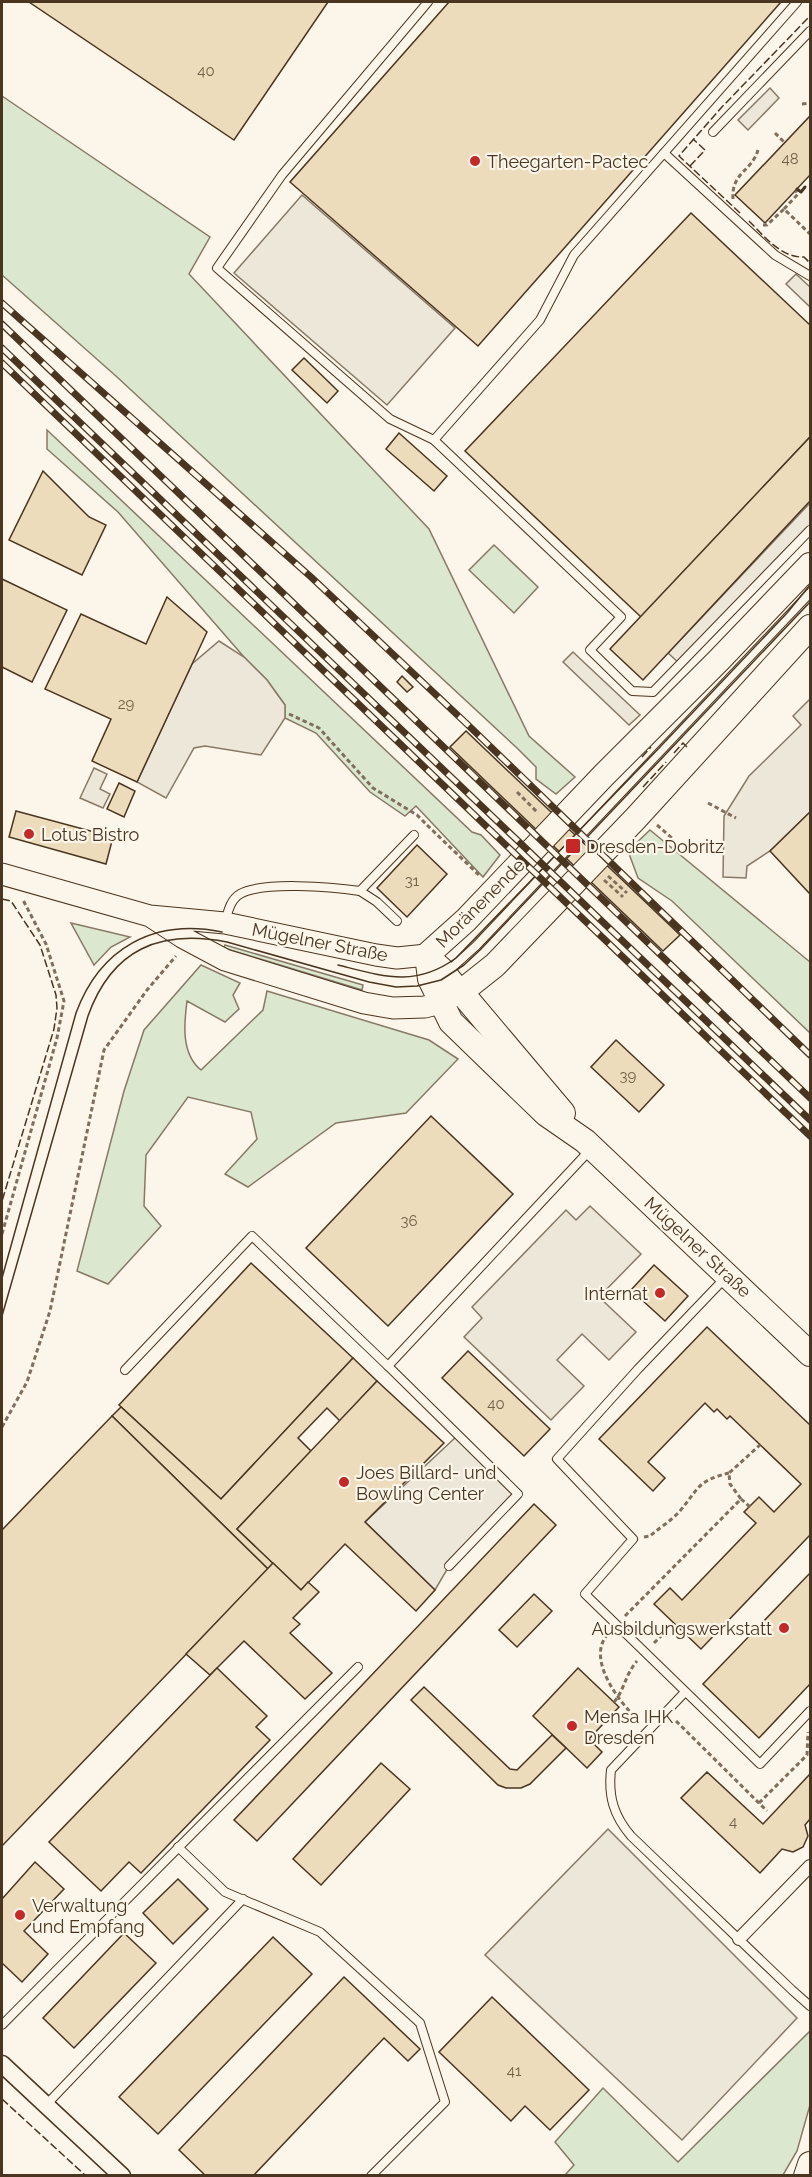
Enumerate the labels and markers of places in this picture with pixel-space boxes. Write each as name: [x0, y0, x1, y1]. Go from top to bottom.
place label: Theegarten-Pactec: [487, 151, 649, 172]
marker: Theegarten-Pactec: [468, 154, 482, 168]
place label: Lotus Bistro: [41, 824, 140, 845]
marker: Lotus Bistro: [22, 827, 36, 841]
place label: Dresden-Dobritz: [586, 836, 724, 857]
marker: Dresden-Dobritz: [564, 837, 582, 855]
place label: Internat: [584, 1283, 648, 1304]
marker: Internat: [653, 1286, 667, 1300]
place label: Joes Billard- und Bowling Center: [356, 1462, 496, 1504]
marker: Joes Billard- und Bowling Center: [337, 1475, 351, 1489]
place label: Ausbildungswerkstatt: [591, 1618, 772, 1639]
marker: Ausbildungswerkstatt: [777, 1621, 791, 1635]
place label: Mensa IHK Dresden: [584, 1706, 674, 1748]
marker: Mensa IHK Dresden: [565, 1719, 579, 1733]
place label: Verwaltung und Empfang: [32, 1895, 145, 1937]
marker: Verwaltung und Empfang: [13, 1908, 27, 1922]

